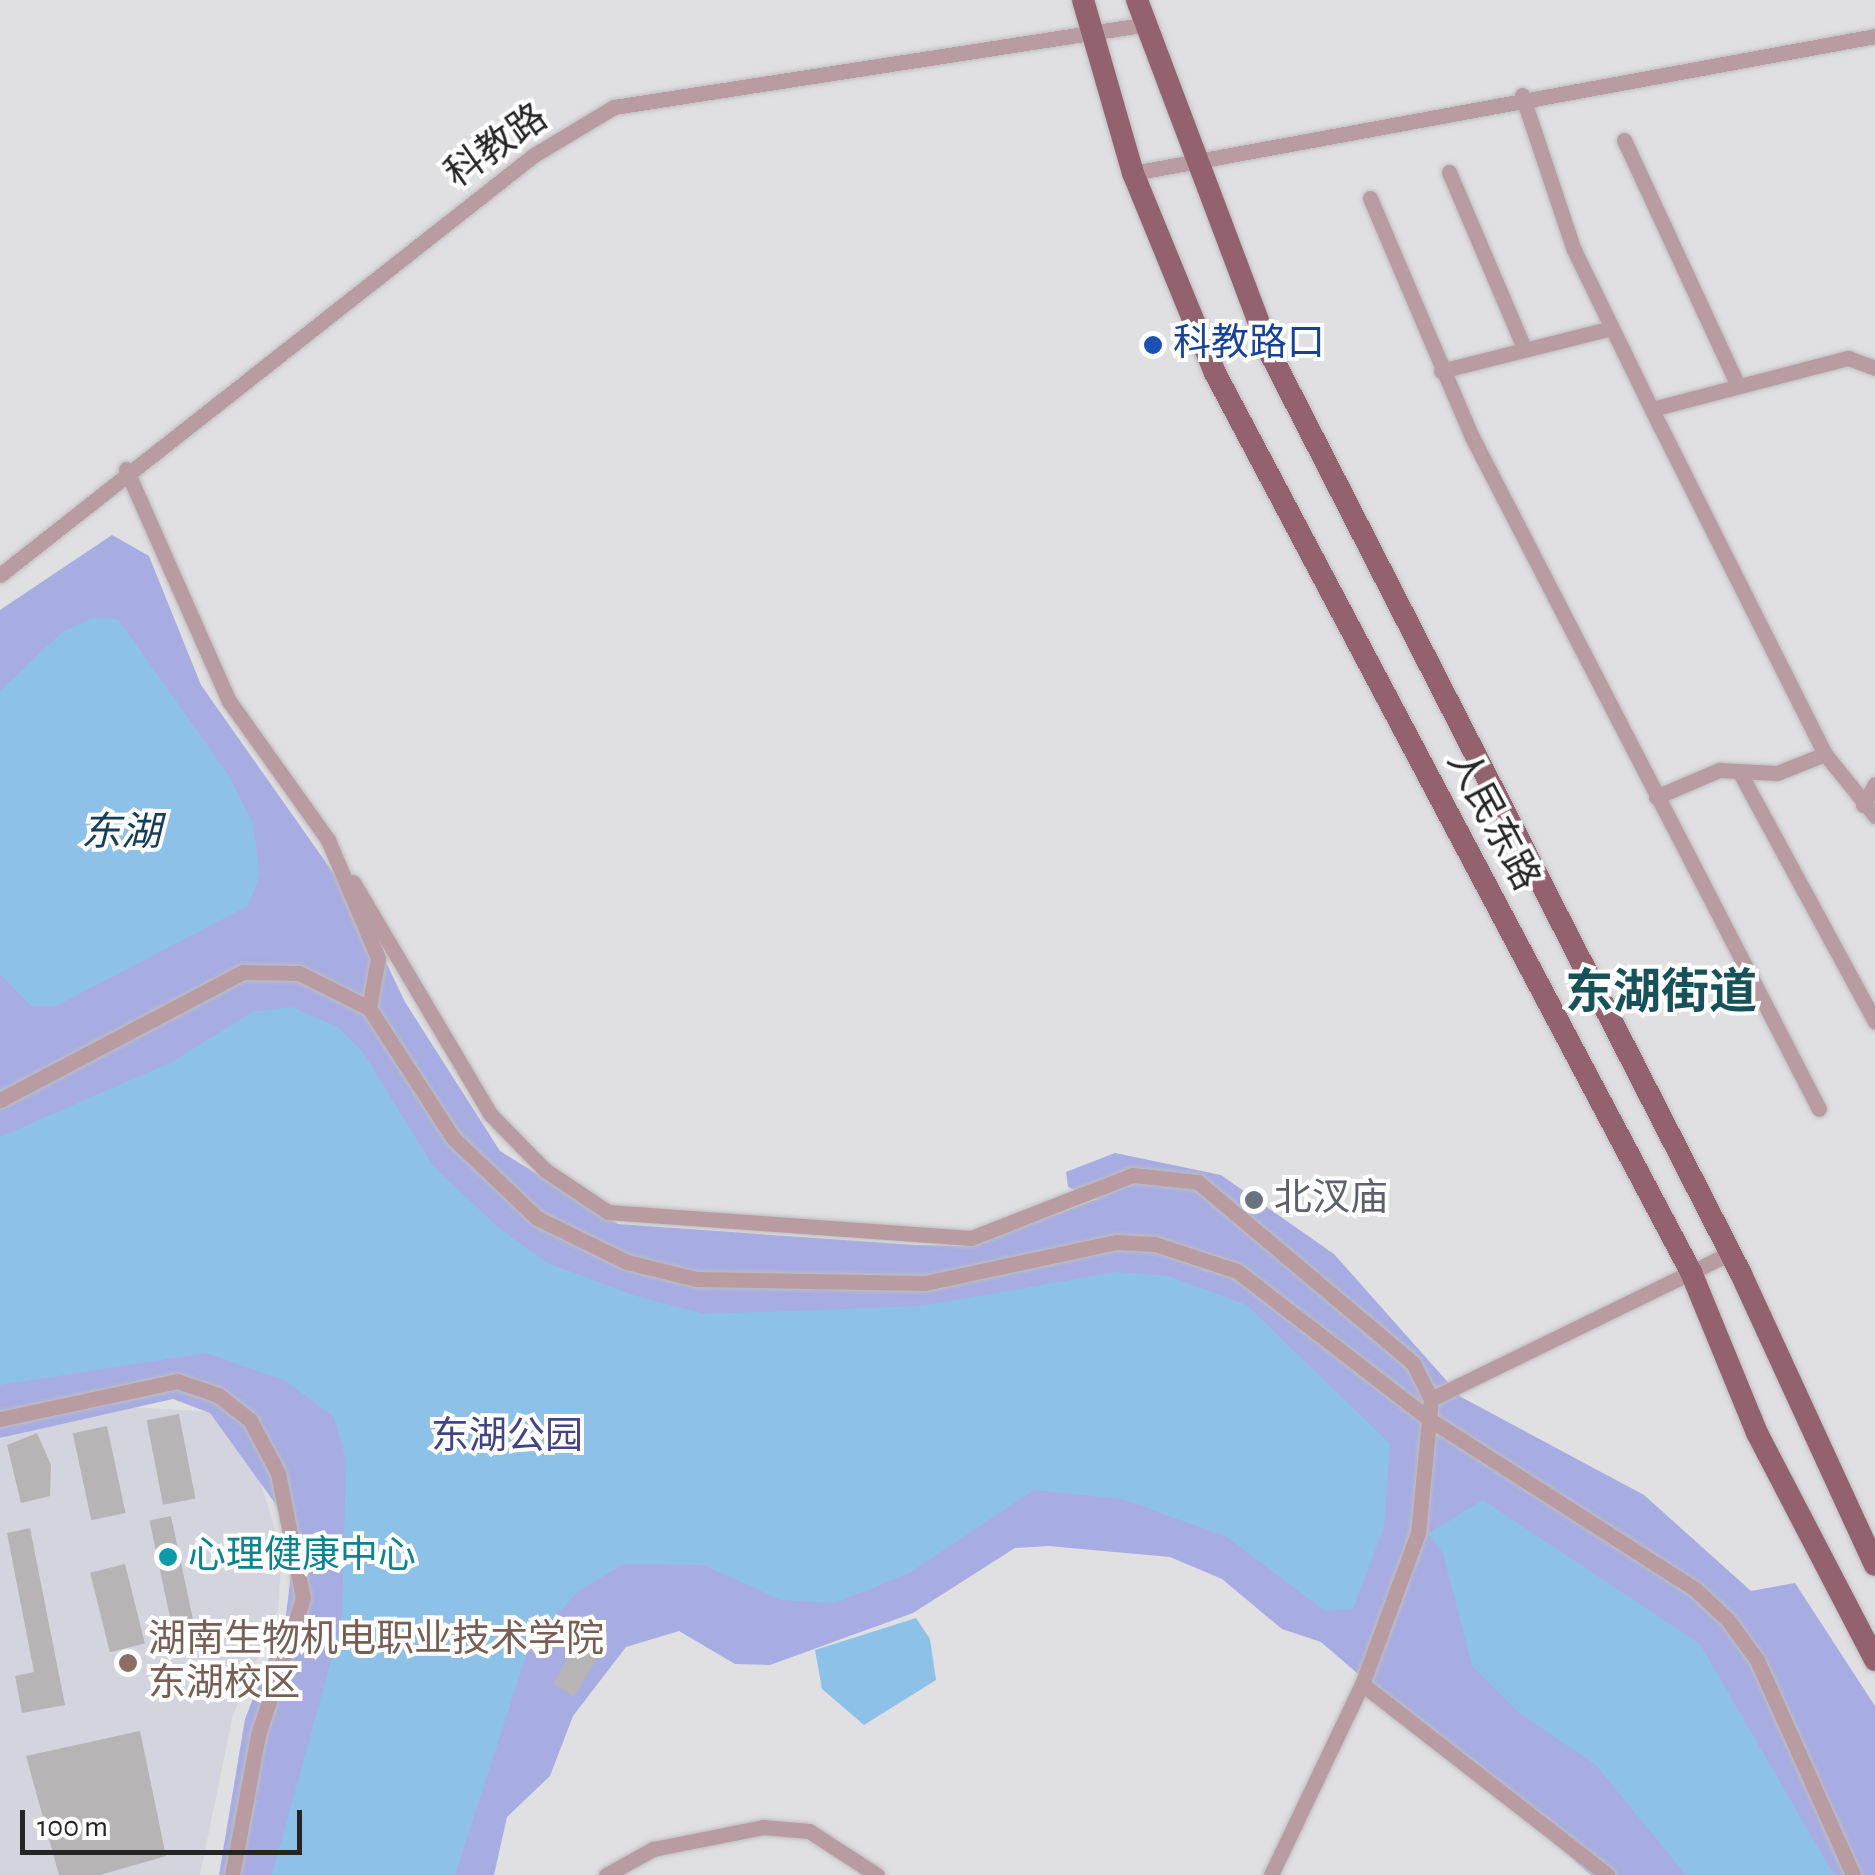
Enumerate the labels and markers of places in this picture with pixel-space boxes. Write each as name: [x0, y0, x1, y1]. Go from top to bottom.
place label: 科教路口: [1173, 322, 1325, 368]
marker: 科教路口: [1142, 334, 1164, 356]
place label: 北汊庙: [1274, 1177, 1388, 1223]
marker: 北汊庙: [1243, 1189, 1265, 1211]
place label: 心理健康中心: [188, 1534, 416, 1580]
marker: 心理健康中心: [157, 1546, 179, 1568]
place label: 湖南生物机电职业技术学院 东湖校区: [148, 1618, 604, 1708]
marker: 湖南生物机电职业技术学院 东湖校区: [117, 1652, 139, 1674]

